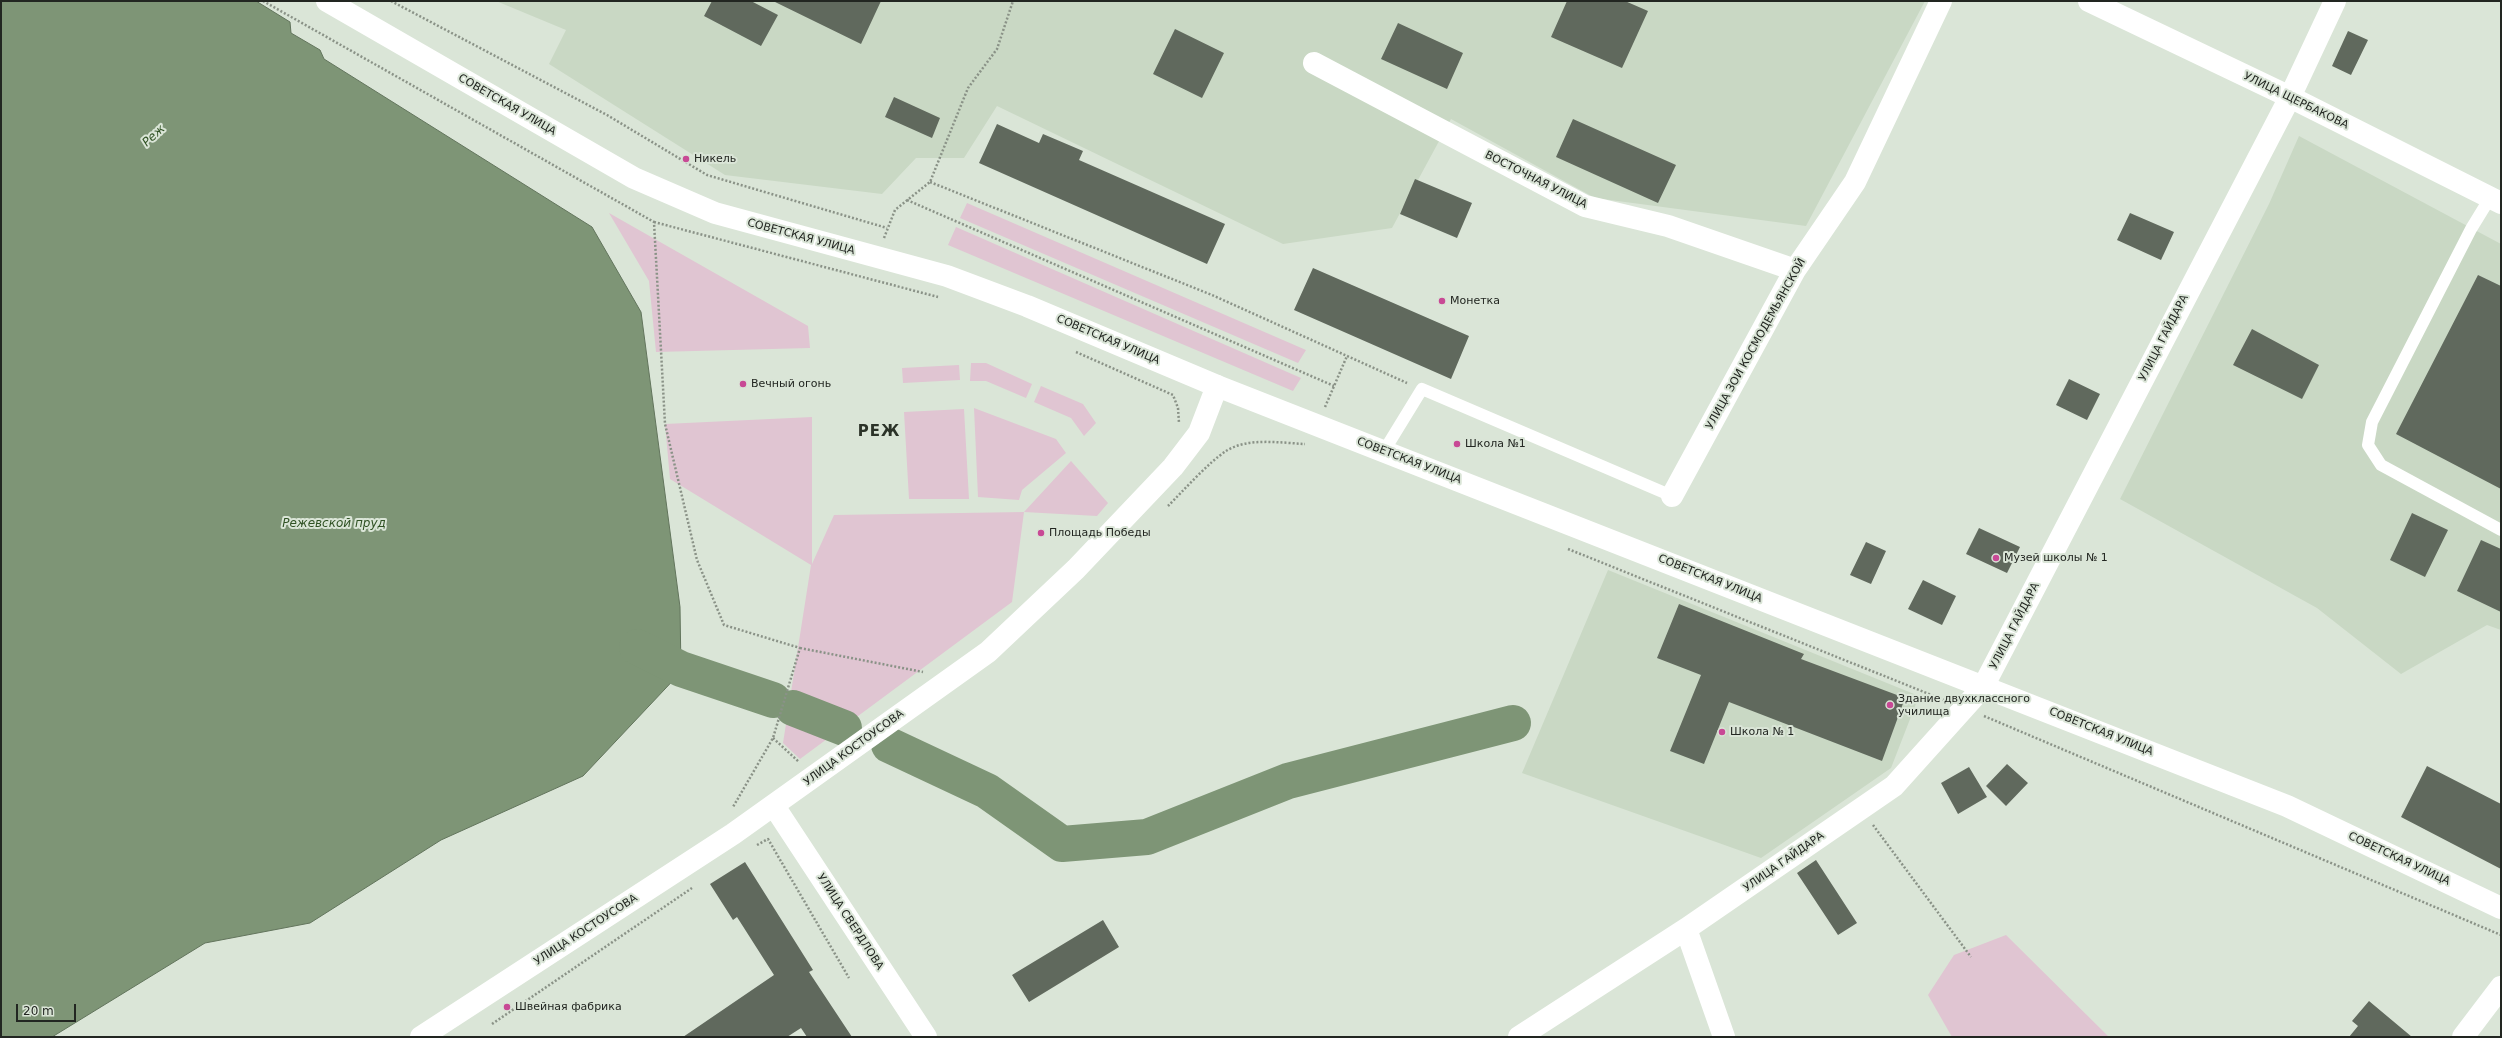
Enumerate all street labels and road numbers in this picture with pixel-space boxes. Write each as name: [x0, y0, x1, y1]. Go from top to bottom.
street label: УЛИЦА ЩЕРБАКОВА: [2241, 70, 2351, 132]
street label: СОВЕТСКАЯ УЛИЦА: [456, 72, 558, 138]
street label: ВОСТОЧНАЯ УЛИЦА: [1483, 148, 1589, 212]
street label: СОВЕТСКАЯ УЛИЦА: [746, 216, 856, 258]
street label: УЛИЦА ЗОИ КОСМОДЕМЬЯНСКОЙ: [1703, 256, 1809, 432]
street label: УЛИЦА ГАЙДАРА: [2136, 292, 2192, 384]
street label: СОВЕТСКАЯ УЛИЦА: [1054, 312, 1162, 368]
street label: СОВЕТСКАЯ УЛИЦА: [1355, 435, 1463, 487]
street label: СОВЕТСКАЯ УЛИЦА: [1656, 552, 1764, 606]
street label: УЛИЦА ГАЙДАРА: [1987, 580, 2043, 672]
street label: СОВЕТСКАЯ УЛИЦА: [2047, 705, 2155, 759]
street label: УЛИЦА КОСТОУСОВА: [801, 707, 907, 789]
street label: УЛИЦА ГАЙДАРА: [1741, 829, 1827, 895]
street label: СОВЕТСКАЯ УЛИЦА: [2346, 830, 2452, 888]
street label: УЛИЦА СВЕРДЛОВА: [814, 871, 886, 973]
street label: УЛИЦА КОСТОУСОВА: [532, 892, 640, 968]

